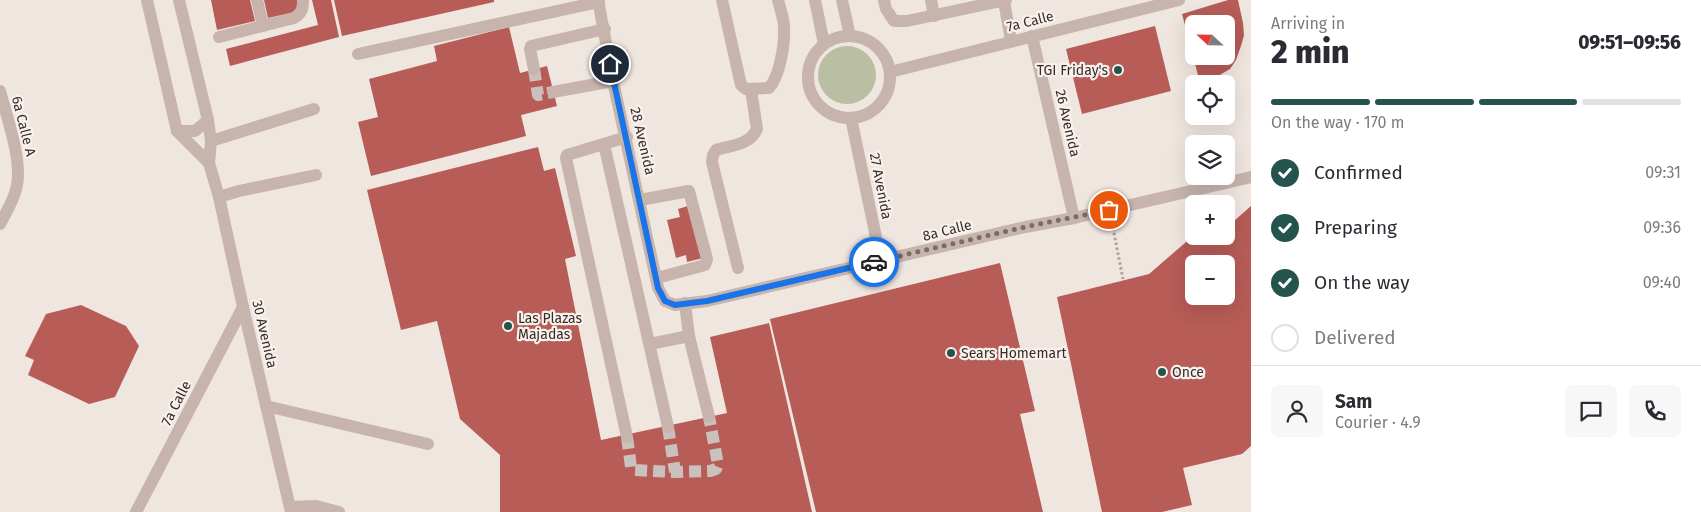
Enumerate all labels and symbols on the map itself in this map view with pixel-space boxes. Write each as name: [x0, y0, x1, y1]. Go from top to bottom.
street label: 7a Calle: [1005, 7, 1055, 36]
north arrow: [1185, 15, 1235, 65]
pin: [589, 43, 631, 85]
place label: TGI Friday's: [1037, 62, 1108, 79]
marker: TGI Friday's: [1112, 64, 1124, 76]
street label: 26 Avenida: [1051, 88, 1084, 159]
street label: 6a Calle A: [8, 94, 39, 158]
street label: 28 Avenida: [626, 106, 659, 177]
street label: 27 Avenida: [866, 151, 895, 221]
pin: [1088, 189, 1130, 231]
street label: 8a Calle: [921, 216, 973, 245]
courier: [849, 237, 899, 287]
street label: 30 Avenida: [248, 299, 281, 370]
place label: Las Plazas Majadas: [518, 310, 583, 343]
marker: Las Plazas Majadas: [502, 320, 514, 332]
place label: Sears Homemart: [961, 345, 1068, 362]
marker: Sears Homemart: [945, 347, 957, 359]
place label: Once: [1172, 364, 1204, 381]
marker: Once: [1156, 366, 1168, 378]
street label: 7a Calle: [158, 378, 195, 428]

